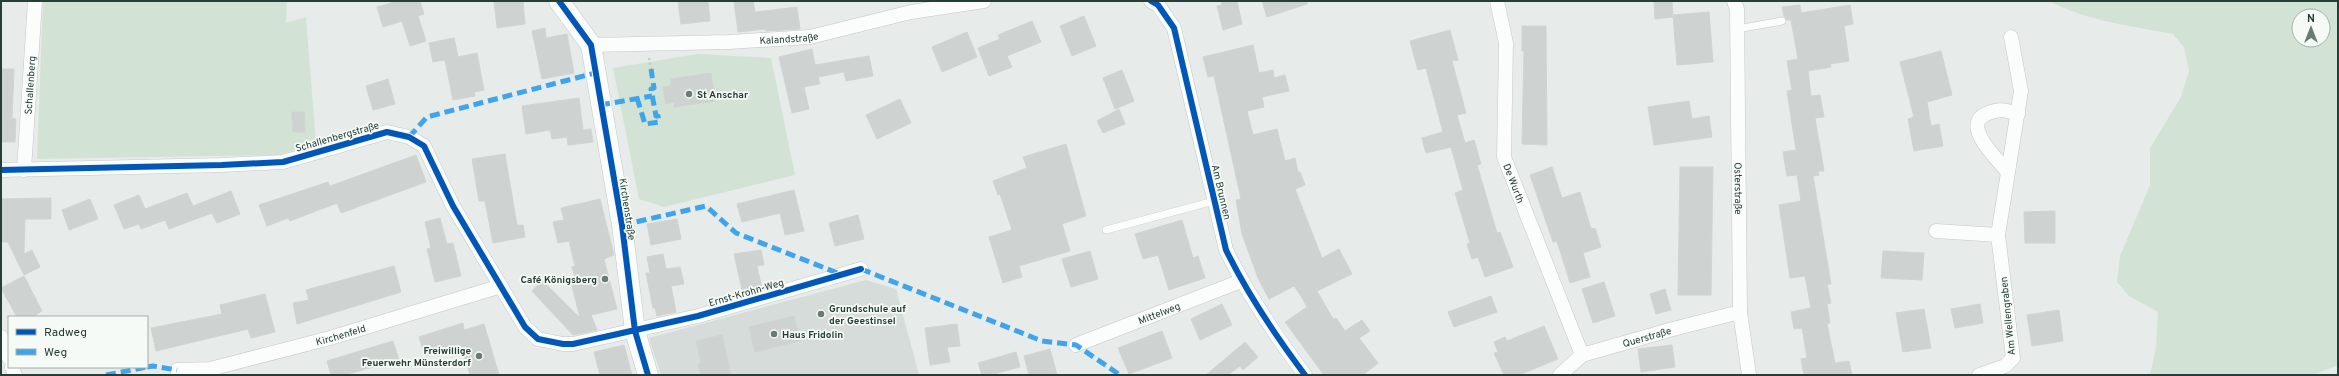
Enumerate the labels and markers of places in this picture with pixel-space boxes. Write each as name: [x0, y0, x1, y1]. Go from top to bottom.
marker: St Anschar: [684, 89, 694, 99]
place label: St Anschar: [697, 89, 749, 102]
place label: Café Königsberg: [520, 274, 597, 287]
marker: Café Königsberg: [600, 274, 610, 284]
place label: Grundschule auf der Geestinsel: [829, 303, 906, 328]
marker: Grundschule auf der Geestinsel: [816, 309, 826, 319]
marker: Haus Fridolin: [769, 329, 779, 339]
place label: Haus Fridolin: [782, 329, 843, 342]
place label: Freiwillige Feuerwehr Münsterdorf: [362, 345, 471, 370]
marker: Freiwillige Feuerwehr Münsterdorf: [474, 351, 484, 361]

